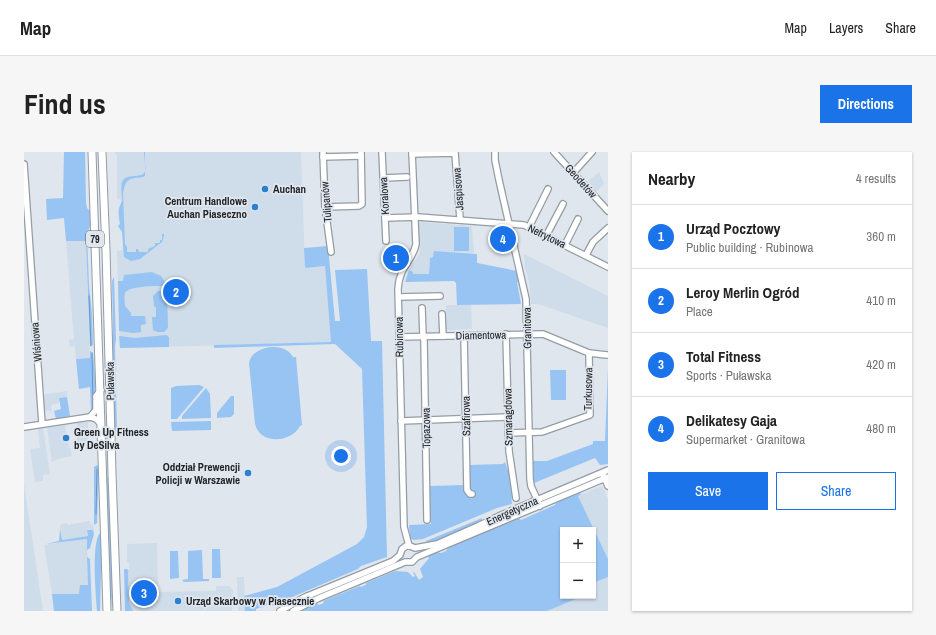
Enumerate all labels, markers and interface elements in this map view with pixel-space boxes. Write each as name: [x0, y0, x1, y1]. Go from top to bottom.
text: Map: [20, 15, 51, 41]
text: Map: [785, 19, 807, 37]
text: Layers: [829, 19, 863, 37]
text: Share: [885, 19, 916, 37]
text: Find us: [24, 85, 106, 123]
button: Directions: [820, 85, 912, 123]
street label: Geodetów: [562, 161, 600, 201]
street label: Jaspisowa: [450, 167, 466, 211]
text: Nearby: [648, 167, 695, 190]
text: 4 results: [856, 170, 896, 187]
street label: Koralowa: [376, 177, 392, 215]
street label: Tulipanów: [317, 181, 335, 223]
place label: Auchan: [273, 182, 306, 196]
marker: Auchan: [260, 184, 270, 194]
place label: Centrum Handlowe Auchan Piaseczno: [165, 194, 247, 221]
marker: Centrum Handlowe Auchan Piaseczno: [250, 202, 260, 212]
text: Urząd Pocztowy: [686, 218, 780, 239]
street label: Nefrytowa: [526, 221, 568, 251]
pin: 4: [490, 224, 516, 254]
text: 1: [658, 228, 664, 245]
text: 360 m: [866, 228, 896, 245]
road number: 79: [86, 231, 104, 247]
text: Public building · Rubinowa: [686, 239, 813, 256]
pin: 1: [383, 243, 409, 273]
pin: 2: [163, 277, 189, 307]
text: Leroy Merlin Ogród: [686, 282, 799, 303]
text: 2: [658, 292, 664, 309]
text: 410 m: [866, 292, 896, 309]
text: Place: [686, 303, 713, 320]
street label: Granitowa: [520, 307, 534, 349]
street label: Rubinowa: [392, 317, 406, 357]
street label: Wiśniowa: [27, 322, 45, 362]
street label: Diamentowa: [456, 328, 506, 342]
text: Total Fitness: [686, 346, 761, 367]
text: 3: [658, 356, 664, 373]
text: 420 m: [866, 356, 896, 373]
street label: Puławska: [103, 362, 117, 400]
street label: Turkusowa: [581, 367, 595, 411]
text: Sports · Puławska: [686, 367, 771, 384]
street label: Szmaragdowa: [500, 388, 516, 446]
street label: Szafirowa: [459, 396, 473, 436]
street label: Topazowa: [419, 408, 433, 448]
text: Delikatesy Gaja: [686, 410, 777, 431]
text: 4: [658, 420, 664, 437]
text: 480 m: [866, 420, 896, 437]
place label: Green Up Fitness by DeSilva: [74, 425, 149, 452]
text: Supermarket · Granitowa: [686, 431, 805, 448]
marker: Green Up Fitness by DeSilva: [61, 433, 71, 443]
your location: [331, 446, 351, 466]
place label: Oddział Prewencji Policji w Warszawie: [156, 460, 240, 487]
marker: Oddział Prewencji Policji w Warszawie: [243, 468, 253, 478]
button: Save: [648, 472, 768, 510]
button: Share: [776, 472, 896, 510]
street label: Energetyczna: [484, 493, 540, 529]
map controls: [560, 527, 596, 599]
button: +: [560, 527, 596, 563]
button: −: [560, 563, 596, 599]
pin: 3: [131, 578, 157, 608]
place label: Urząd Skarbowy w Piasecznie: [186, 594, 314, 608]
marker: Urząd Skarbowy w Piasecznie: [173, 596, 183, 606]

